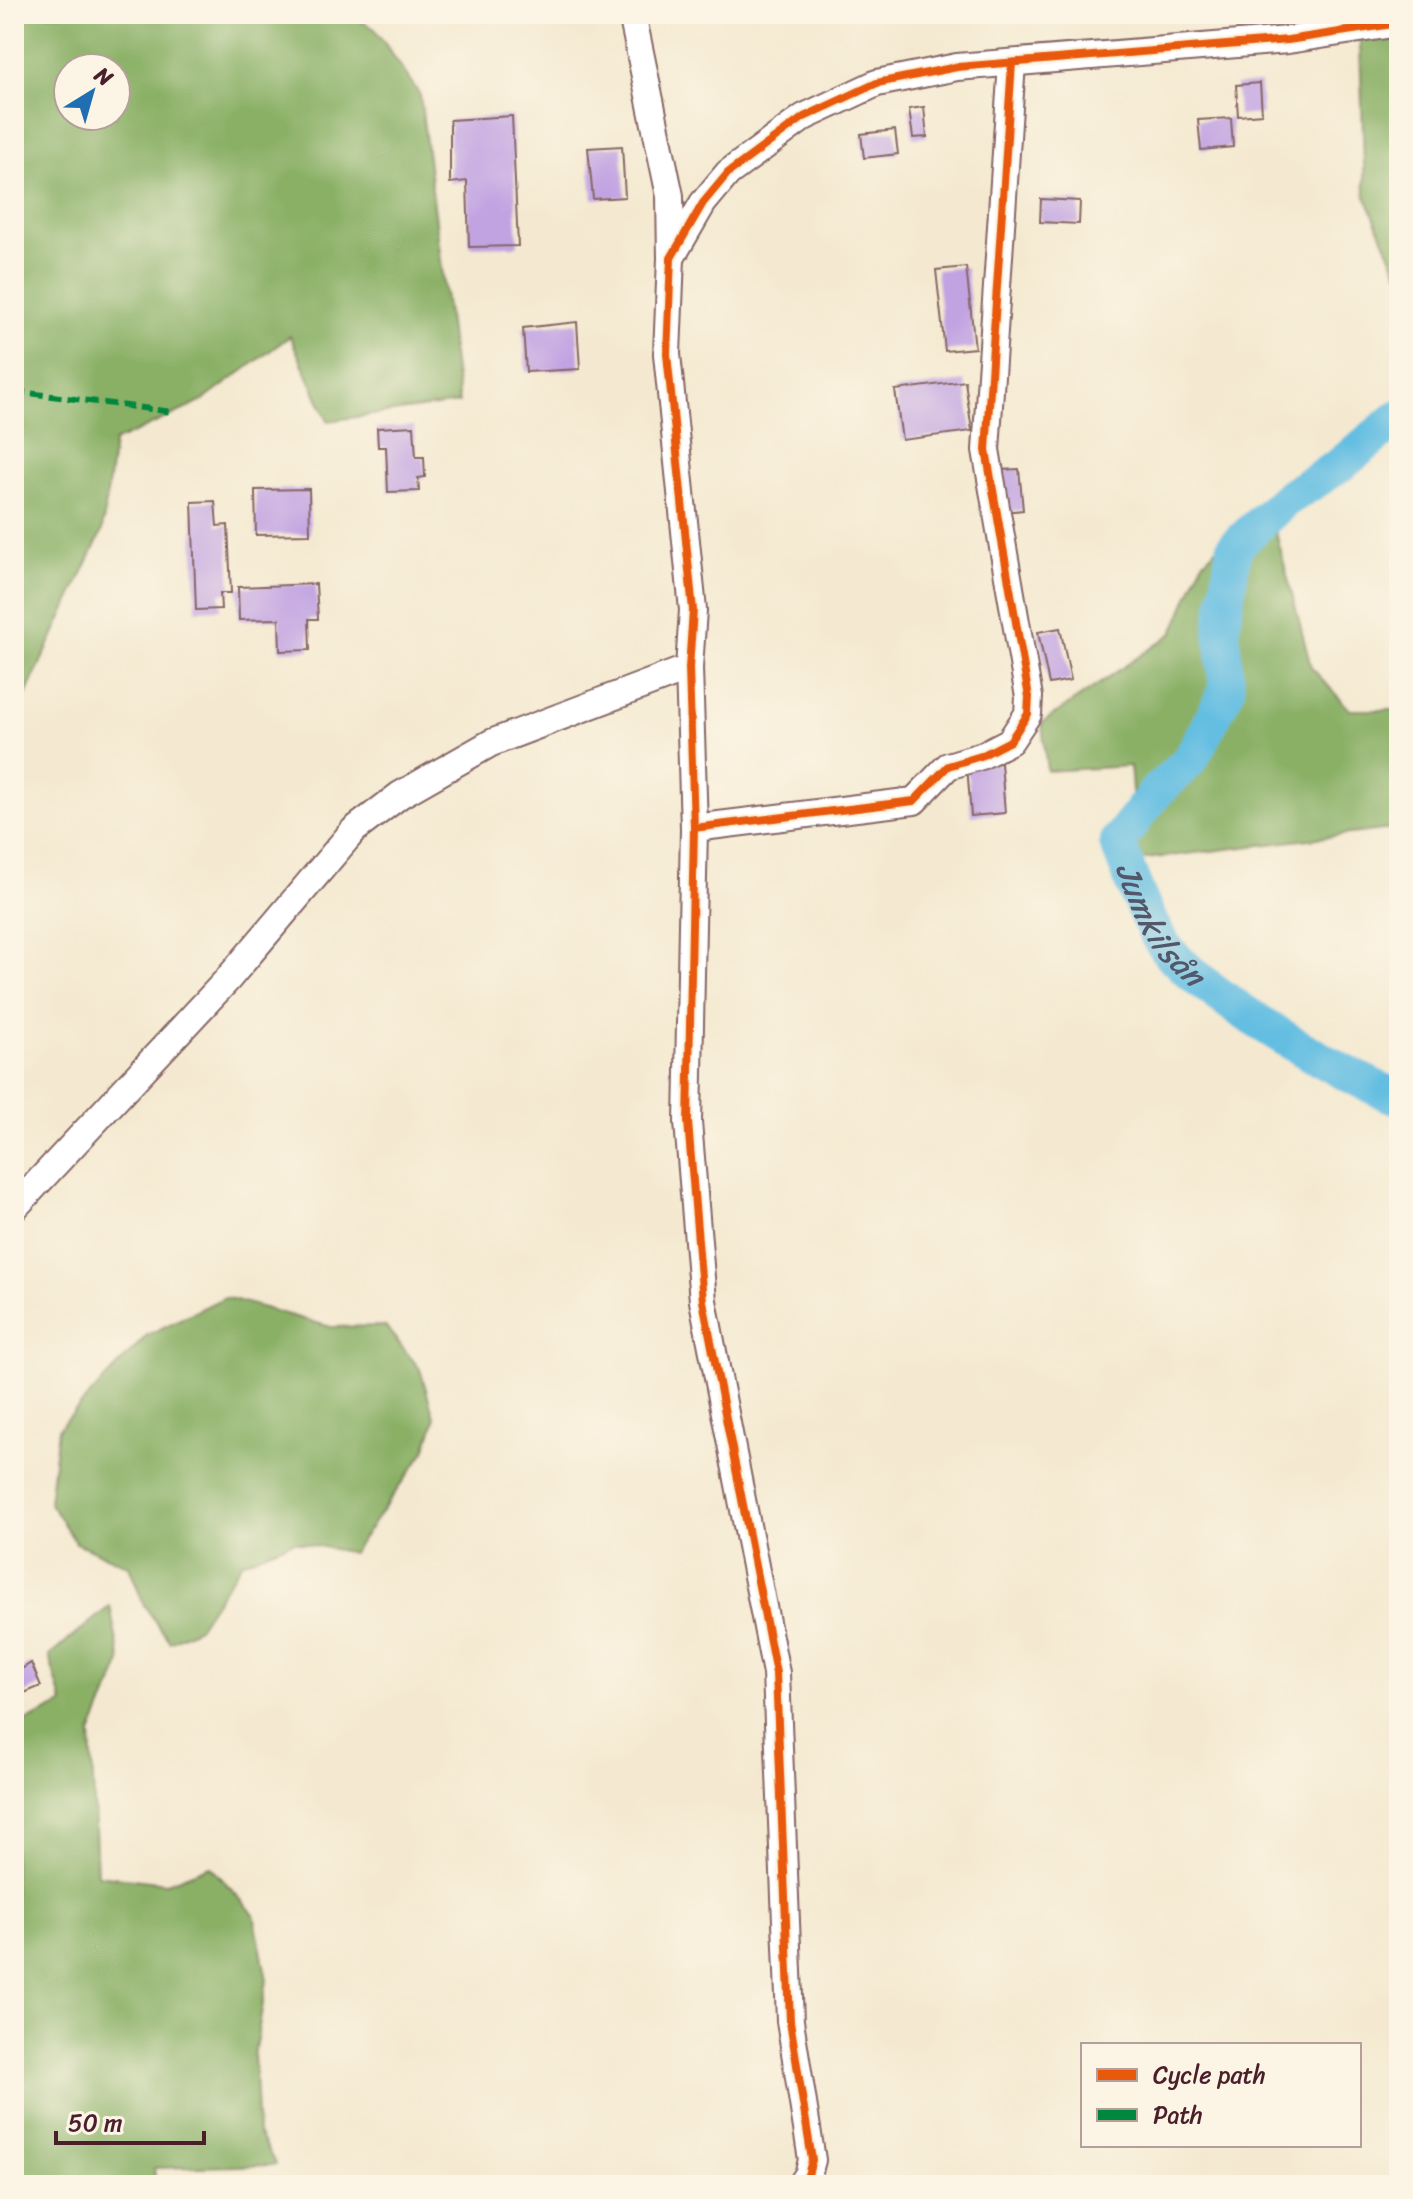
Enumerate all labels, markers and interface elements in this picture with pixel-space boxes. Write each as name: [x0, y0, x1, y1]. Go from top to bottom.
north arrow: [52, 52, 132, 132]
text: N: [85, 56, 122, 97]
water label: Jumkilsån: [1099, 854, 1221, 1004]
legend: [1081, 2043, 1361, 2147]
text: Cycle path: [1153, 2054, 1266, 2096]
text: Path: [1153, 2094, 1203, 2136]
scale bar: [56, 2095, 204, 2145]
text: 50 m: [68, 2102, 123, 2144]

